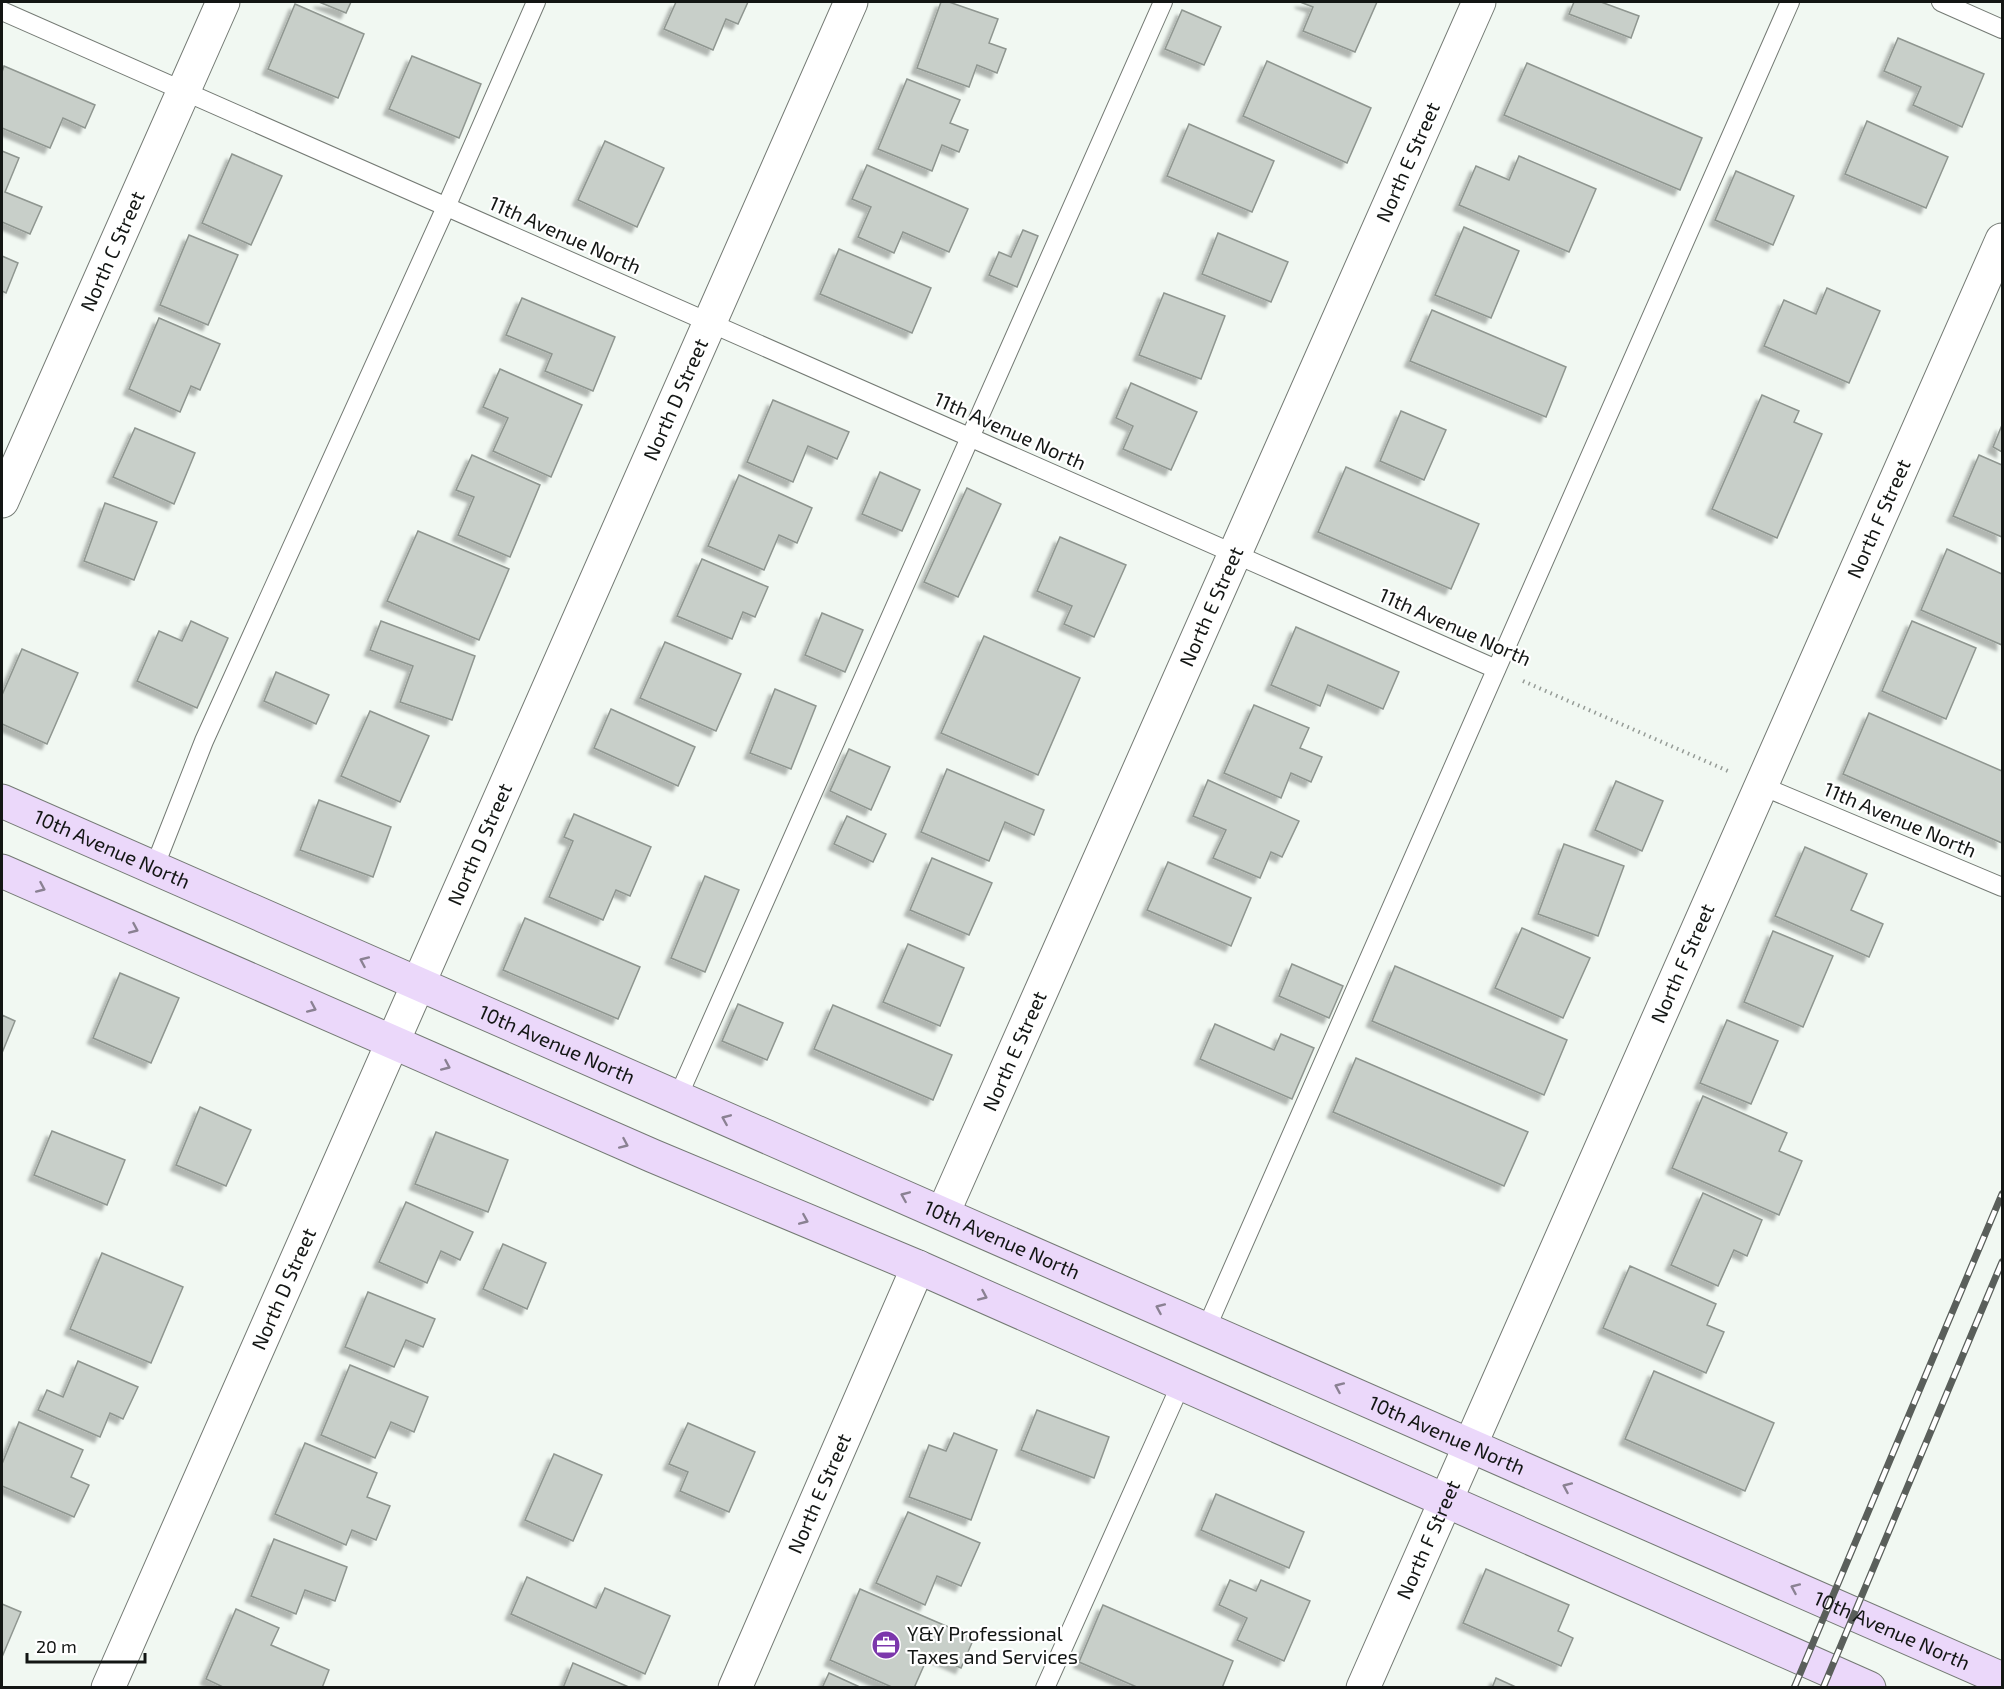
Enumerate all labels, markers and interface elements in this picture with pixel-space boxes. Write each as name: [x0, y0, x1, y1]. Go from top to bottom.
street label: North E Street: [1370, 98, 1444, 226]
street label: North C Street: [75, 187, 149, 315]
street label: 11th Avenue North: [486, 190, 645, 278]
street label: North D Street: [638, 334, 712, 464]
street label: 11th Avenue North: [931, 386, 1090, 474]
street label: North F Street: [1841, 455, 1915, 582]
street label: North E Street: [1173, 542, 1248, 670]
street label: 11th Avenue North: [1376, 582, 1535, 670]
street label: 11th Avenue North: [1821, 776, 1980, 862]
street label: North D Street: [442, 779, 516, 908]
street label: 10th Avenue North: [31, 804, 194, 893]
one-way arrow: [34, 881, 45, 893]
street label: North F Street: [1645, 899, 1719, 1026]
one-way arrow: [127, 922, 138, 934]
one-way arrow: [359, 956, 370, 968]
street label: North E Street: [977, 987, 1051, 1114]
street label: 10th Avenue North: [476, 999, 639, 1088]
one-way arrow: [306, 1000, 317, 1012]
one-way arrow: [439, 1059, 450, 1071]
one-way arrow: [721, 1115, 732, 1127]
one-way arrow: [618, 1137, 629, 1149]
one-way arrow: [900, 1191, 911, 1203]
street label: 10th Avenue North: [921, 1194, 1084, 1284]
one-way arrow: [798, 1212, 809, 1224]
street label: North D Street: [246, 1224, 320, 1353]
one-way arrow: [977, 1289, 988, 1301]
one-way arrow: [1156, 1304, 1167, 1316]
one-way arrow: [1334, 1382, 1345, 1394]
street label: 10th Avenue North: [1366, 1390, 1529, 1479]
street label: North E Street: [782, 1429, 855, 1557]
street label: North F Street: [1391, 1476, 1464, 1603]
one-way arrow: [1563, 1483, 1574, 1495]
one-way arrow: [1790, 1584, 1801, 1596]
street label: 10th Avenue North: [1811, 1585, 1974, 1674]
place label: Y&Y Professional Taxes and Services: [907, 1621, 1078, 1668]
scale bar: [27, 1626, 146, 1664]
office icon: Y&Y Professional Taxes and Services: [870, 1629, 902, 1661]
text: 20 m: [36, 1635, 77, 1657]

